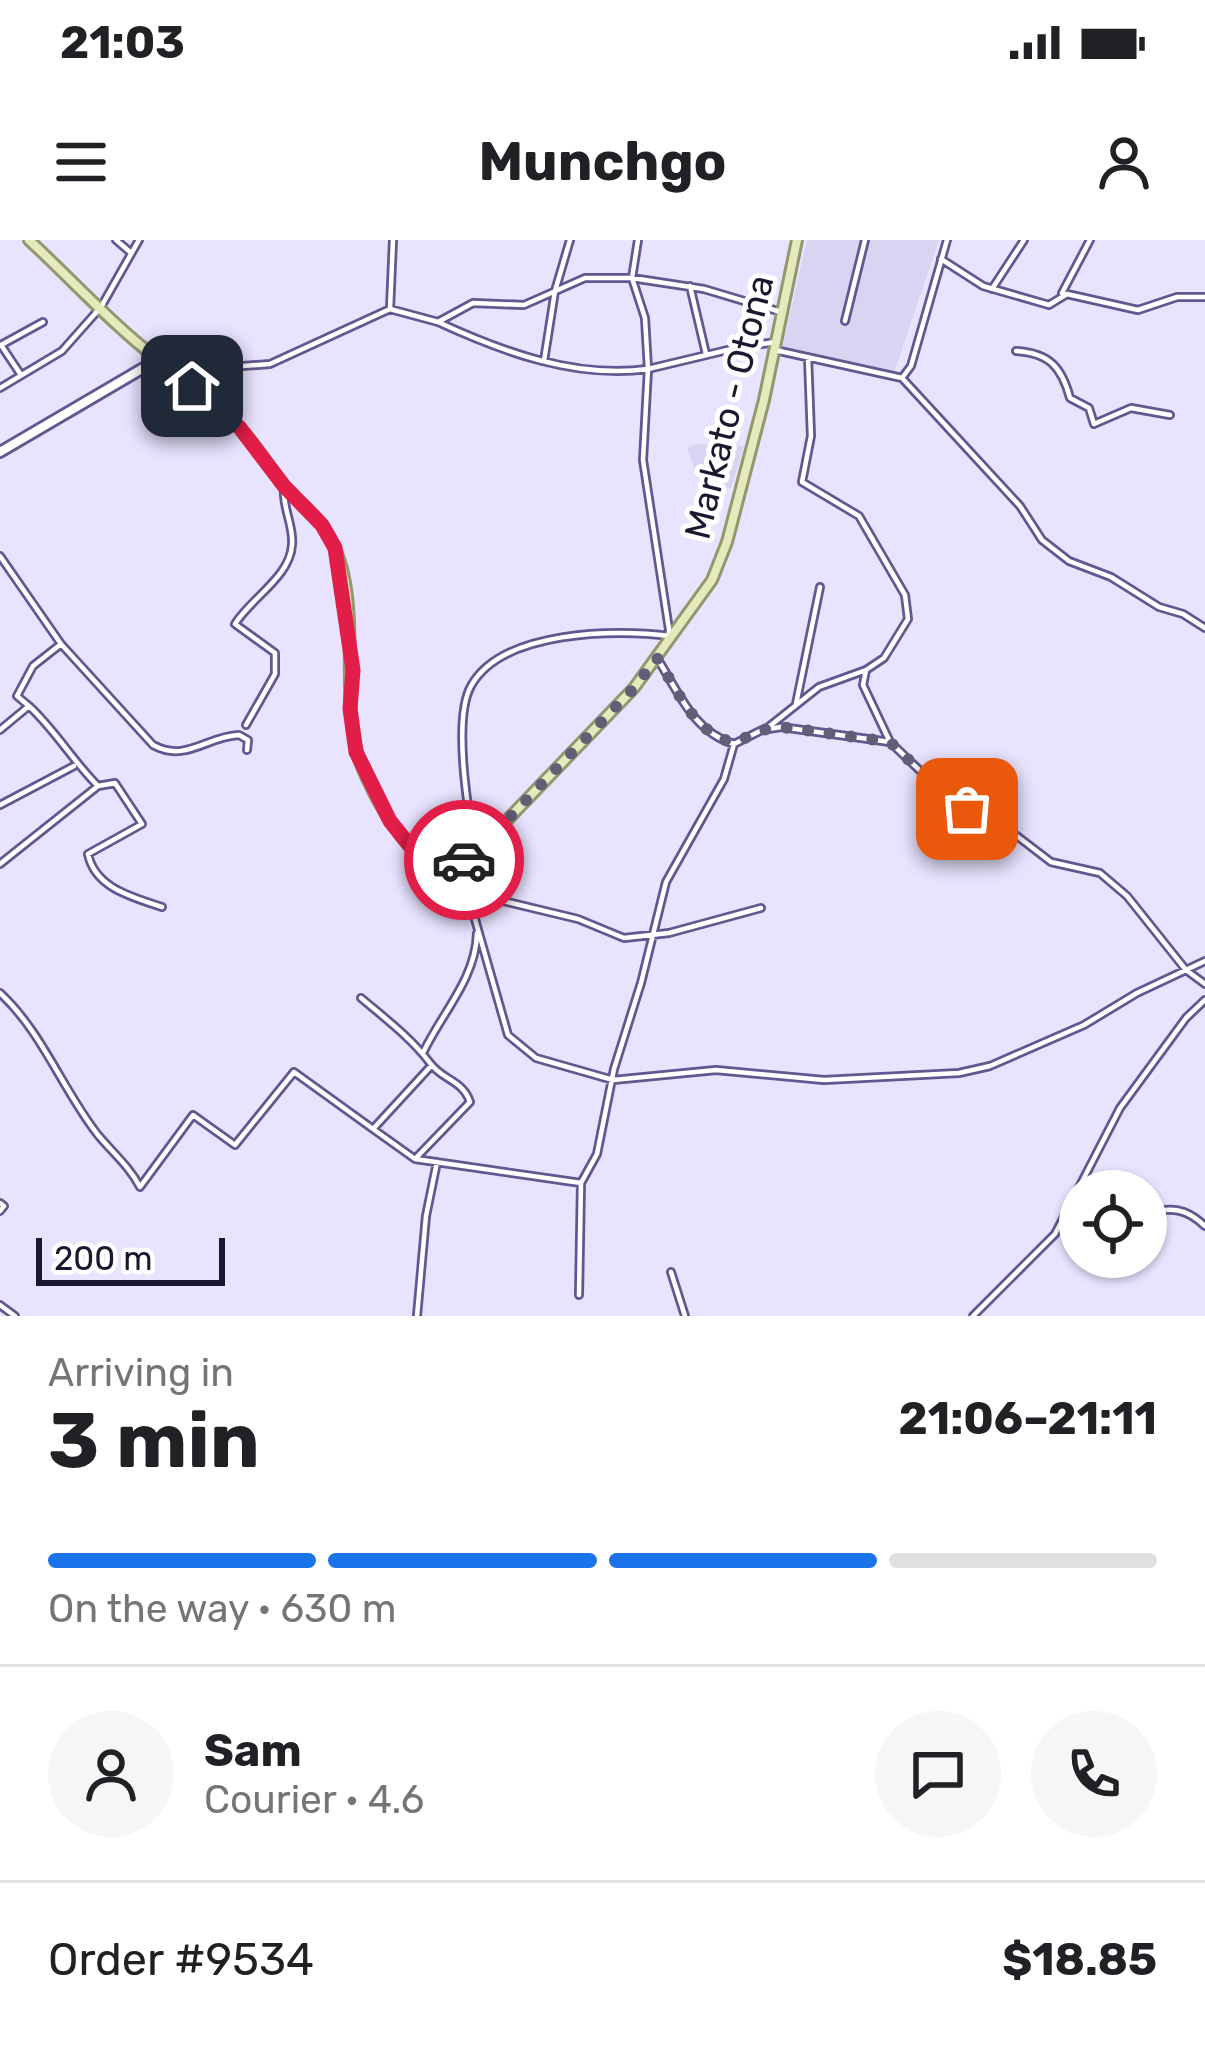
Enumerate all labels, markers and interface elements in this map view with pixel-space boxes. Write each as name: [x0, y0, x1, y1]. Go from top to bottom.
text: 21:03: [60, 16, 185, 69]
icon: menu: [48, 129, 114, 195]
icon: person: [1091, 129, 1157, 195]
text: Munchgo: [478, 130, 727, 194]
street label: Markato - Otona: [675, 270, 783, 544]
pin: [141, 335, 243, 437]
icon: home: [159, 353, 225, 419]
pin: [916, 758, 1018, 860]
icon: bag: [934, 776, 1000, 842]
courier: [404, 800, 524, 920]
icon: car: [431, 827, 497, 893]
map controls: [1059, 1170, 1167, 1278]
button: locate: [1059, 1170, 1167, 1278]
scale bar: [36, 1232, 225, 1285]
text: 200 m: [54, 1239, 153, 1278]
text: Arriving in: [48, 1350, 234, 1396]
text: 21:06–21:11: [899, 1392, 1157, 1445]
text: 3 min: [48, 1394, 260, 1487]
text: On the way · 630 m: [48, 1586, 396, 1632]
button: person: [48, 1711, 174, 1837]
button: chat: [875, 1711, 1001, 1837]
button: phone: [1031, 1711, 1157, 1837]
text: Sam: [204, 1724, 302, 1777]
text: Courier · 4.6: [204, 1777, 424, 1823]
text: Order #9534: [48, 1933, 314, 1986]
text: $18.85: [1002, 1933, 1157, 1986]

